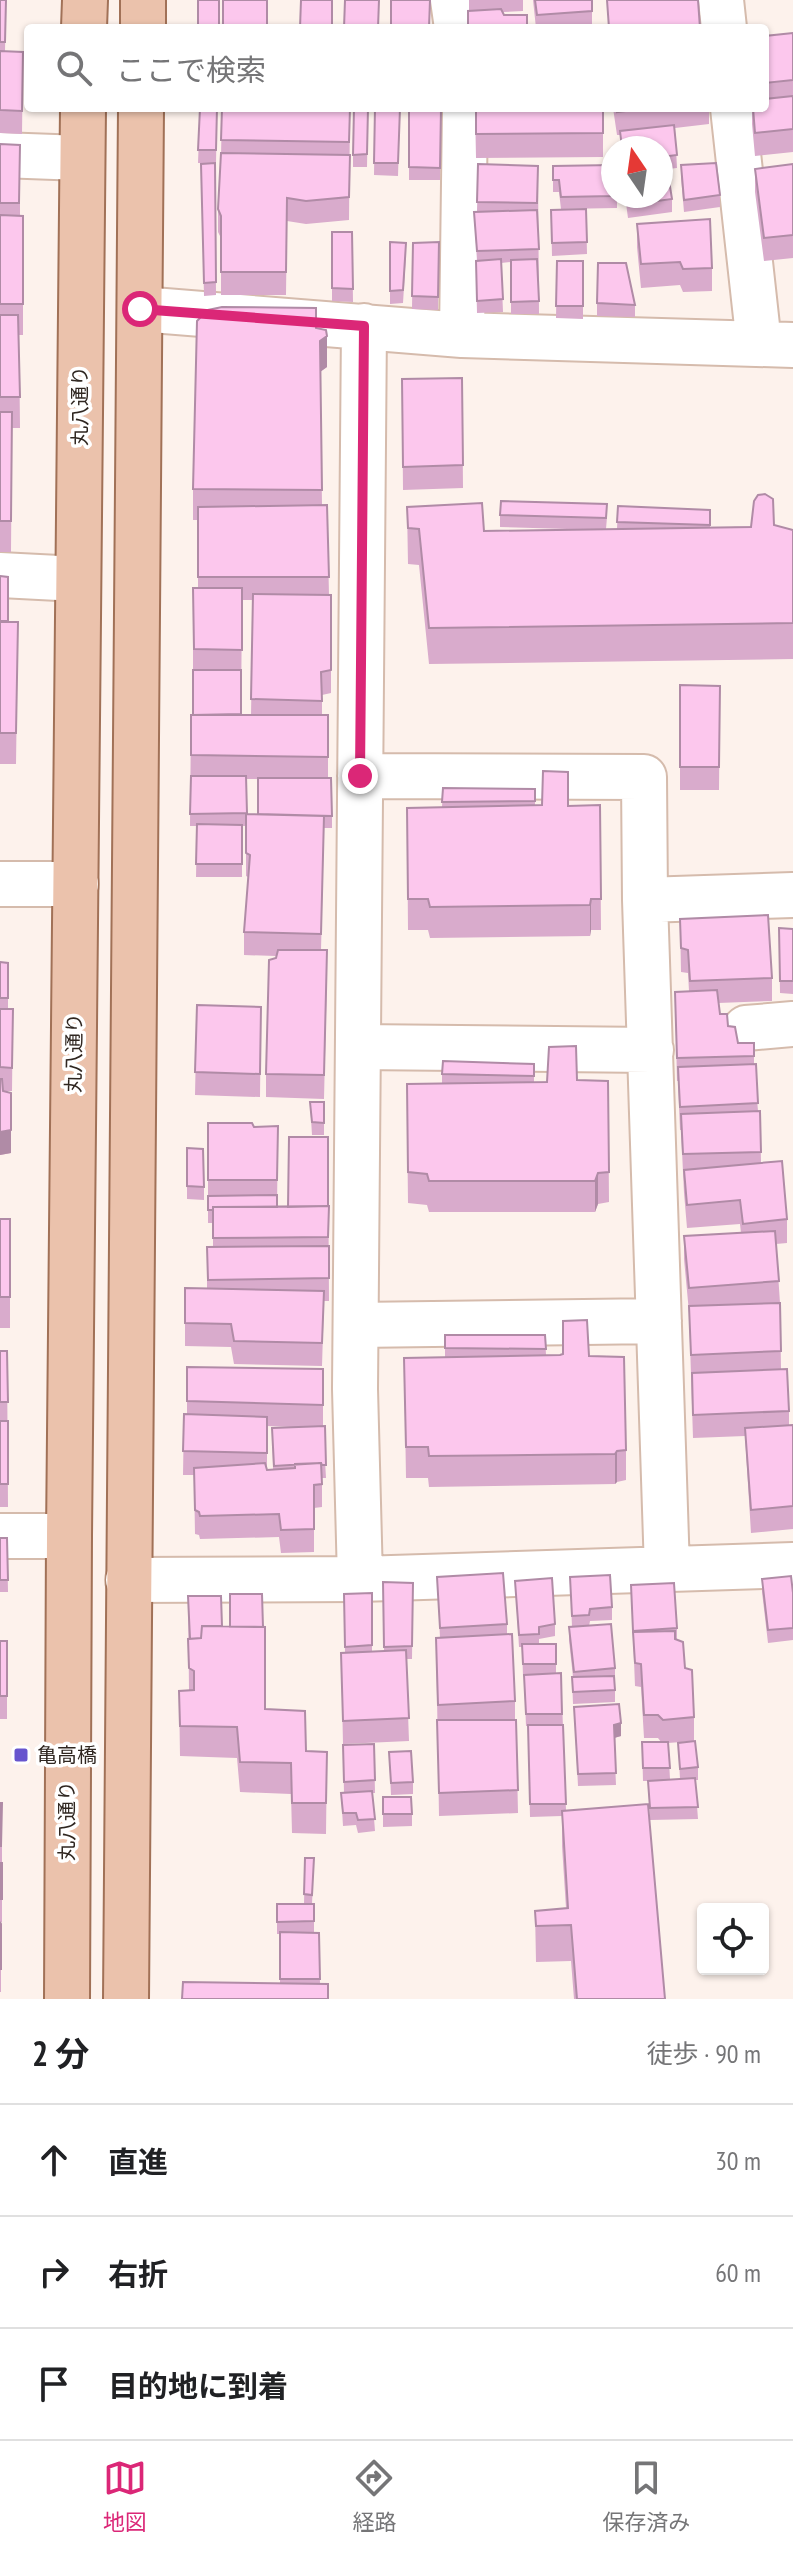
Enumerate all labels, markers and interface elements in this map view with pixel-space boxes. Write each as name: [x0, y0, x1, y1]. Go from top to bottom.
search box: [24, 24, 769, 112]
icon: search: [52, 46, 96, 90]
text: ここで検索: [116, 50, 266, 89]
north arrow: [601, 136, 673, 208]
route start: [122, 291, 158, 327]
street label: 丸八通り: [67, 366, 93, 446]
route end: [342, 758, 378, 794]
street label: 丸八通り: [60, 1013, 88, 1093]
place label: 亀高橋: [37, 1742, 97, 1768]
marker: 亀高橋: [12, 1746, 30, 1764]
street label: 丸八通り: [54, 1781, 80, 1861]
map controls: [697, 1903, 769, 1975]
button: locate: [697, 1903, 769, 1975]
text: 2 分: [32, 2031, 89, 2075]
text: 徒歩 · 90 m: [647, 2037, 761, 2070]
icon: ahead: [32, 2138, 76, 2182]
text: 直進: [108, 2142, 168, 2181]
text: 30 m: [715, 2144, 761, 2177]
icon: right: [32, 2250, 76, 2294]
text: 右折: [108, 2254, 168, 2293]
text: 60 m: [715, 2256, 761, 2289]
icon: arrive: [32, 2362, 76, 2406]
text: 目的地に到着: [108, 2366, 288, 2405]
tab: 地図: [103, 2456, 147, 2536]
tab: 経路: [352, 2456, 396, 2536]
tab: 保存済み: [602, 2456, 690, 2536]

